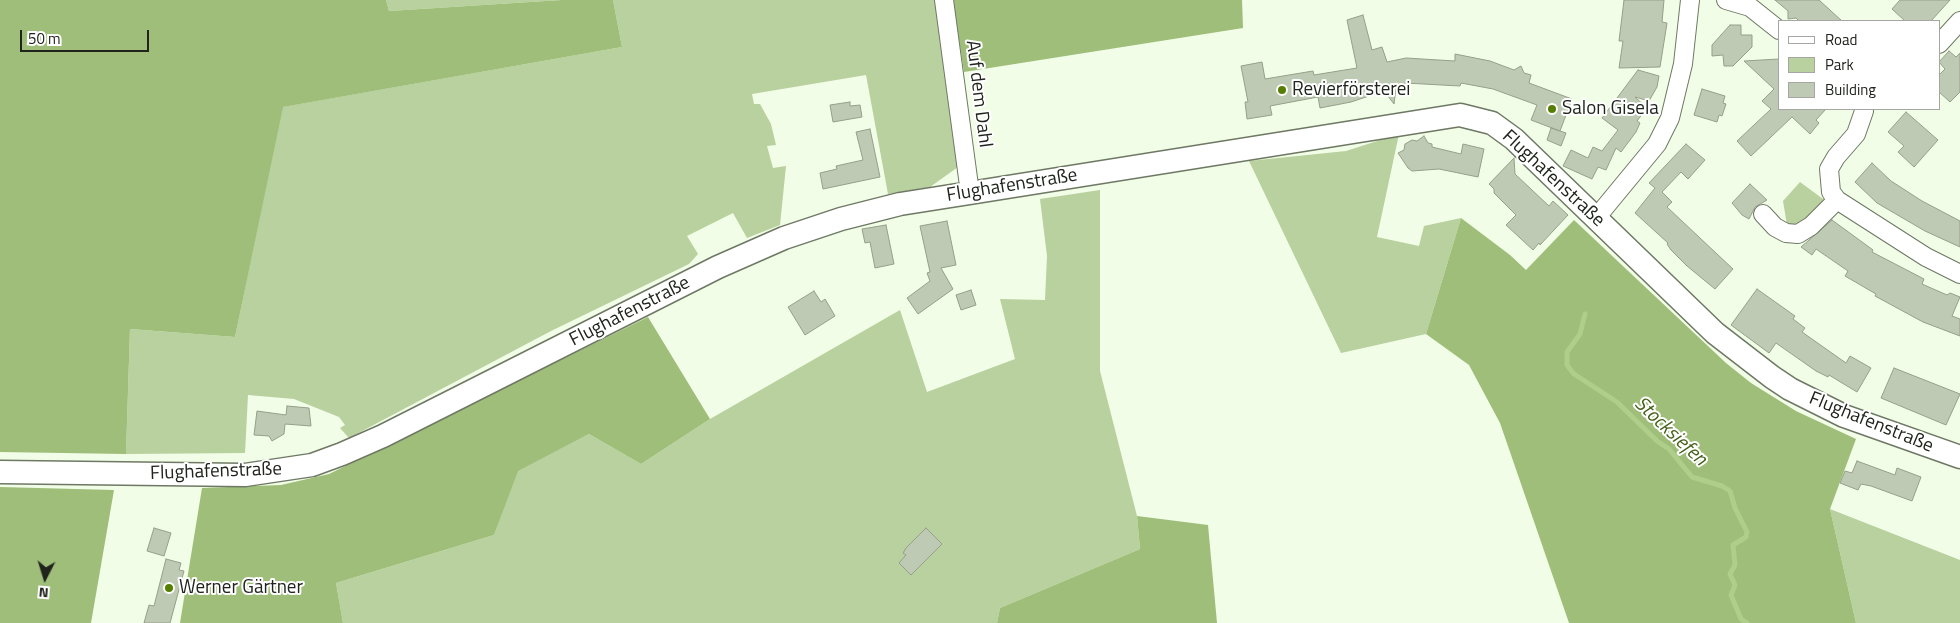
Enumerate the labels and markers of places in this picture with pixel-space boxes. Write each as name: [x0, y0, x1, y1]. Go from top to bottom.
place label: Revierförsterei: [1292, 79, 1410, 101]
marker: Revierförsterei: [1276, 84, 1288, 96]
place label: Salon Gisela: [1562, 98, 1659, 120]
marker: Salon Gisela: [1546, 103, 1558, 115]
place label: Werner Gärtner: [179, 577, 303, 599]
marker: Werner Gärtner: [163, 582, 175, 594]

